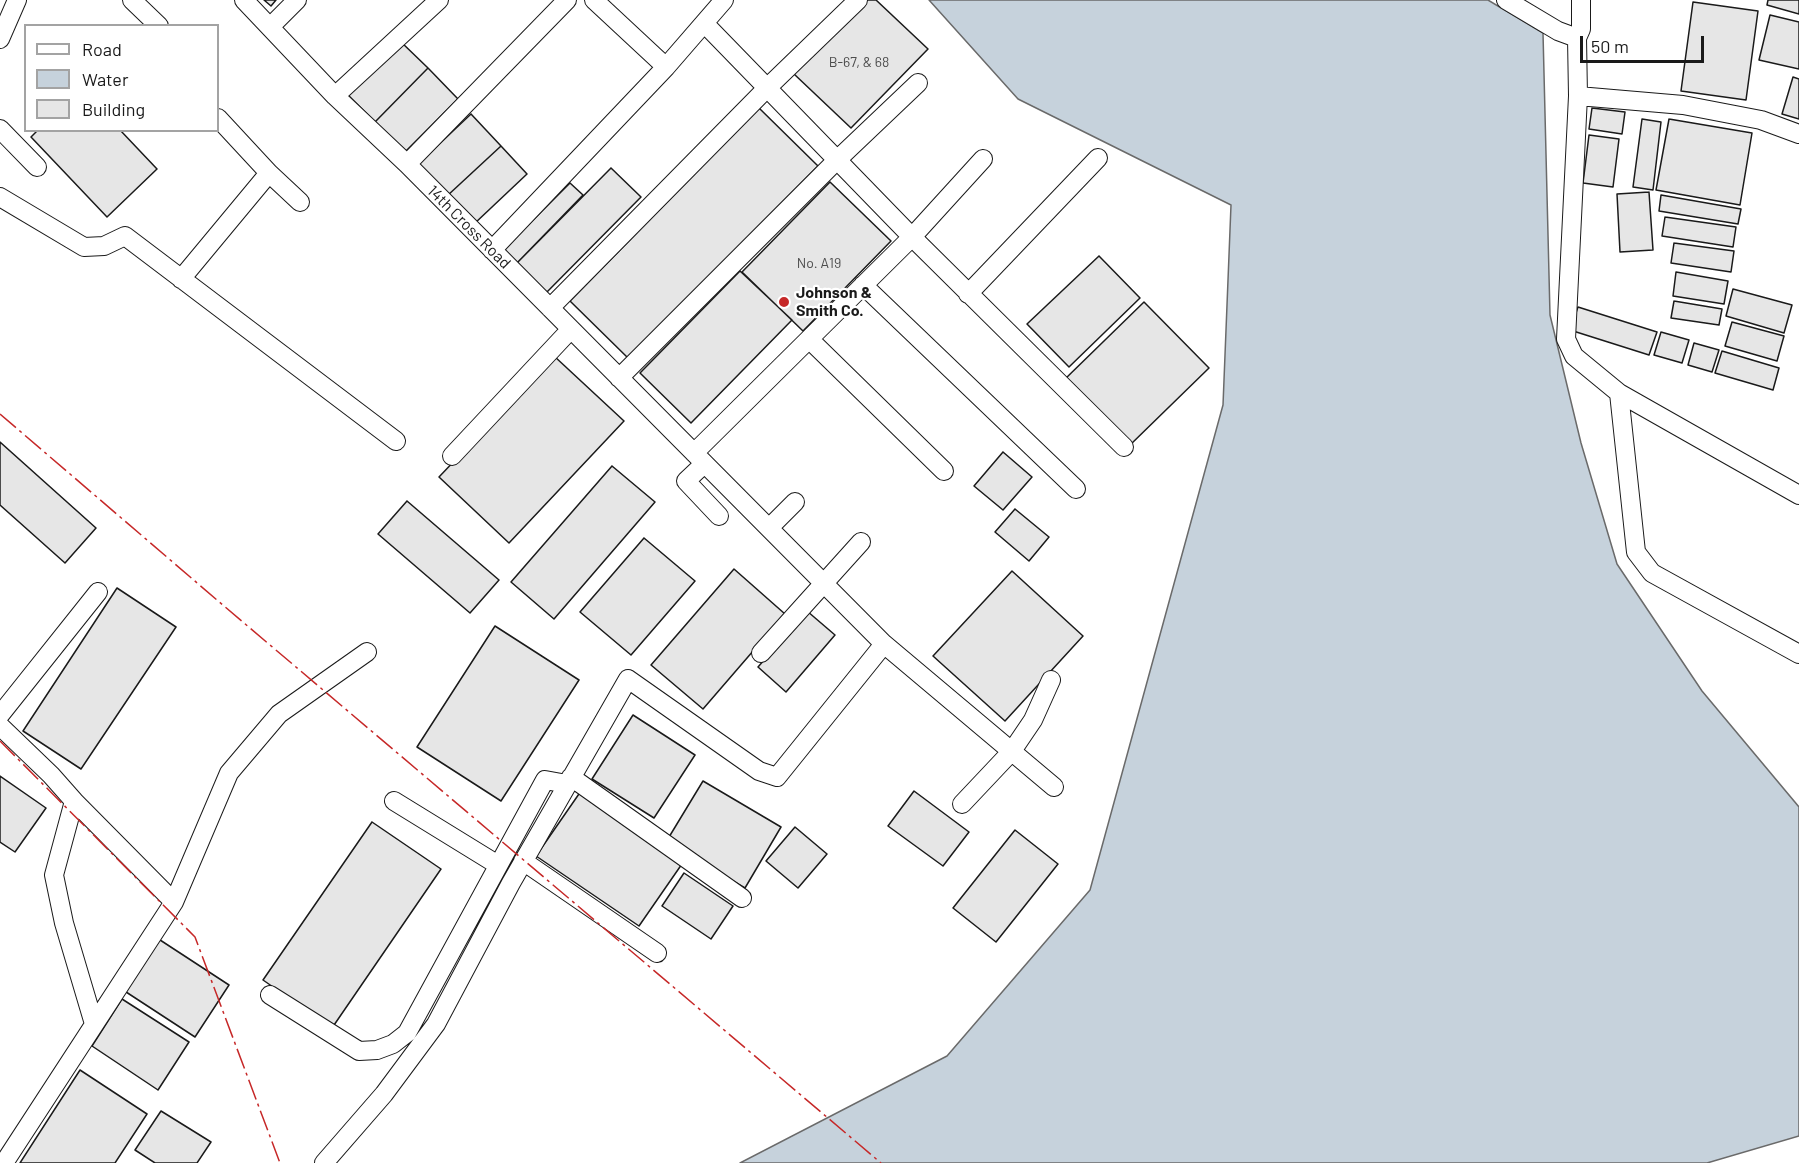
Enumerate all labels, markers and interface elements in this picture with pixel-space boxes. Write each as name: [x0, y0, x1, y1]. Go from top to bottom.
legend: [24, 24, 219, 132]
scale bar: [1583, 24, 1708, 62]
text: 50 m: [1591, 35, 1629, 57]
text: Road: [82, 38, 122, 60]
house number: B-67, & 68: [829, 54, 889, 70]
text: Water: [82, 68, 129, 90]
text: Building: [82, 98, 145, 120]
street label: 14th Cross Road: [423, 181, 515, 273]
house number: No. A19: [797, 255, 841, 271]
place label: Johnson & Smith Co.: [796, 283, 872, 321]
marker: Johnson & Smith Co.: [777, 295, 791, 309]

